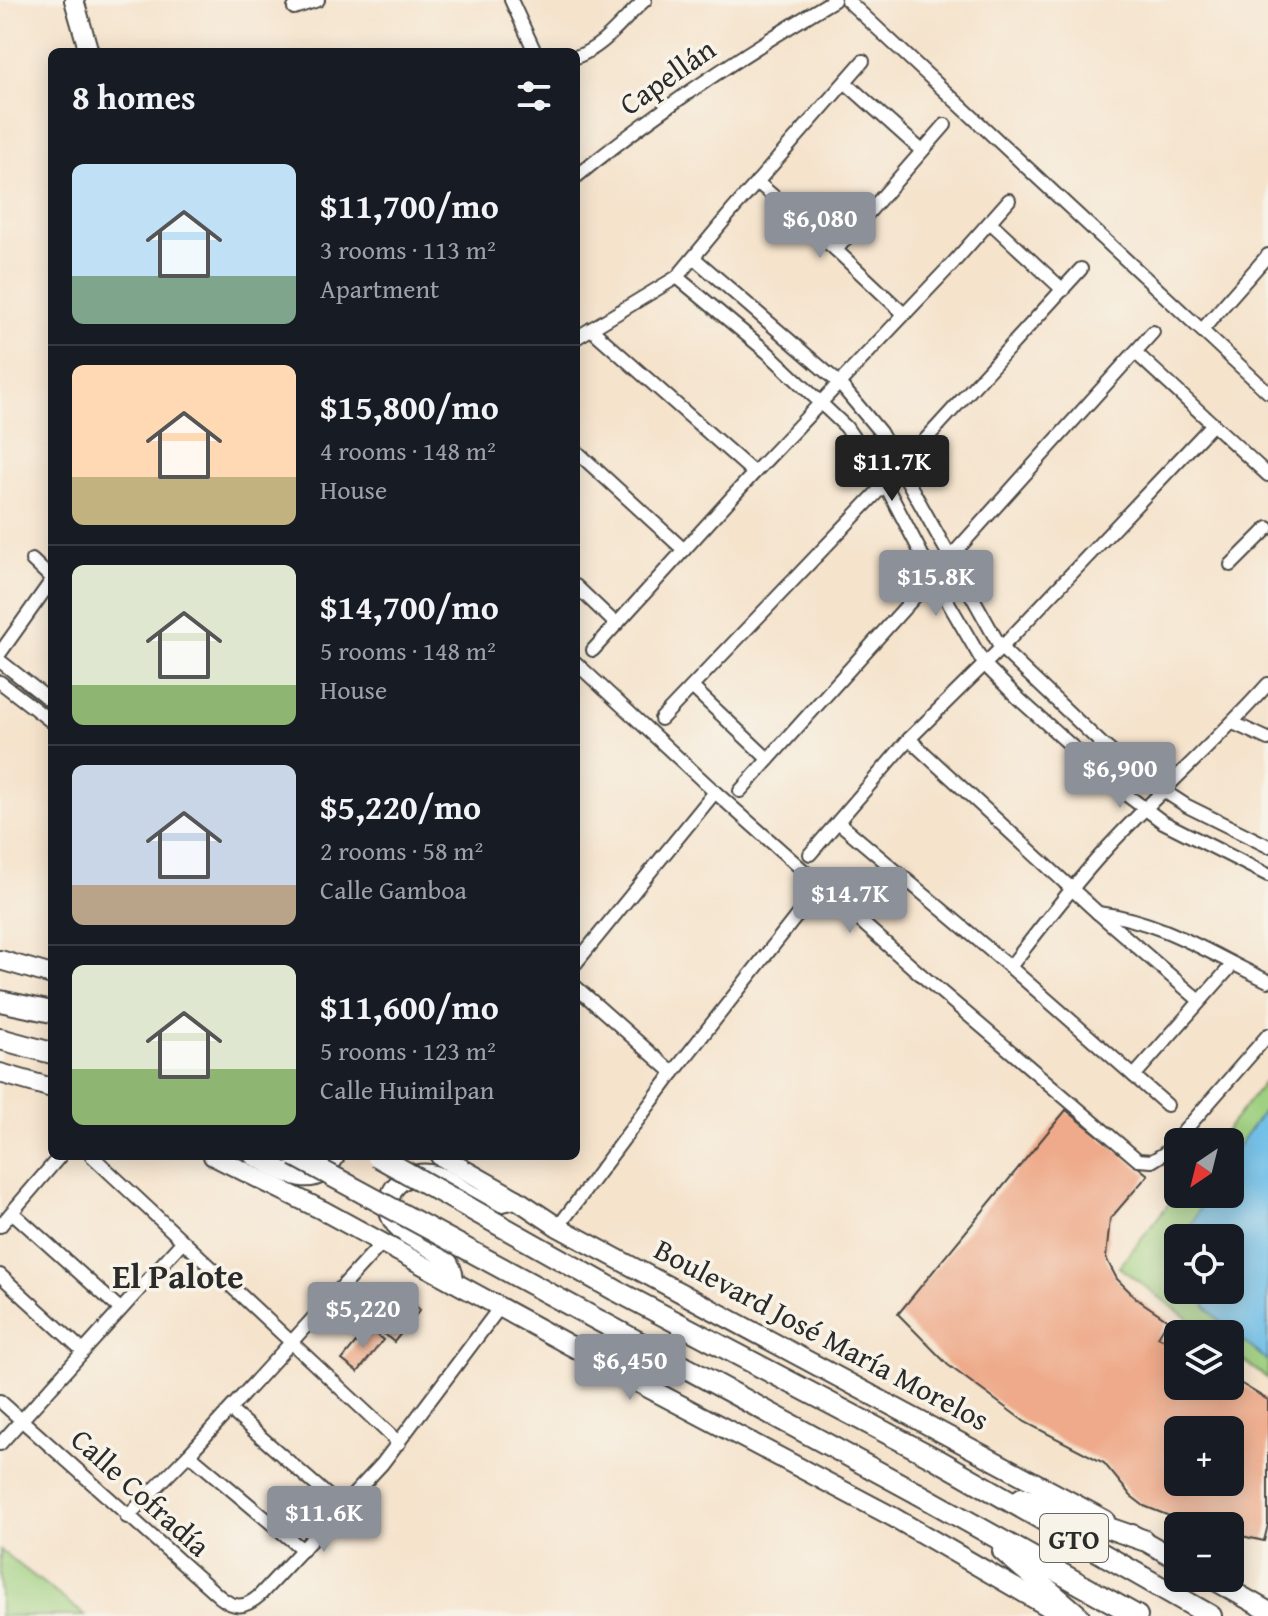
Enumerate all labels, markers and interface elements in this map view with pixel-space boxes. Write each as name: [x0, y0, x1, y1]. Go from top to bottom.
street label: Capellán: [610, 27, 724, 125]
text: 8 homes: [72, 72, 196, 121]
icon: filters: [512, 74, 556, 118]
text: $11,700/mo: [320, 181, 499, 230]
pin: $6,080: [755, 192, 885, 260]
icon: home: [136, 196, 232, 292]
text: $6,080: [783, 198, 857, 237]
text: 3 rooms · 113 m²: [320, 230, 496, 269]
text: Apartment: [320, 269, 439, 308]
text: $15,800/mo: [320, 382, 499, 431]
icon: home: [136, 397, 232, 493]
text: 4 rooms · 148 m²: [320, 431, 496, 470]
pin: $11.7K: [827, 435, 957, 503]
text: $11.7K: [853, 441, 931, 480]
text: House: [320, 470, 387, 509]
pin: $15.8K: [871, 550, 1001, 618]
text: $15.8K: [897, 556, 975, 595]
text: $14,700/mo: [320, 582, 499, 631]
icon: home: [136, 597, 232, 693]
text: 5 rooms · 148 m²: [320, 631, 496, 670]
text: House: [320, 670, 387, 709]
pin: $6,900: [1055, 742, 1185, 810]
text: $6,900: [1083, 748, 1157, 787]
text: $5,220/mo: [320, 782, 481, 831]
icon: home: [136, 797, 232, 893]
text: 2 rooms · 58 m²: [320, 831, 483, 870]
pin: $14.7K: [785, 867, 915, 935]
text: Calle Gamboa: [320, 870, 467, 909]
text: $14.7K: [811, 873, 889, 912]
text: $11,600/mo: [320, 982, 499, 1031]
icon: home: [136, 997, 232, 1093]
text: 5 rooms · 123 m²: [320, 1031, 496, 1070]
text: Calle Huimilpan: [320, 1070, 494, 1109]
north arrow: [1164, 1128, 1244, 1208]
map controls: [1164, 1128, 1244, 1592]
button: locate: [1164, 1224, 1244, 1304]
street label: Boulevard José María Morelos: [647, 1227, 997, 1441]
district label: El Palote: [112, 1251, 244, 1300]
pin: $5,220: [298, 1282, 428, 1350]
text: $5,220: [326, 1288, 400, 1327]
button: layers: [1164, 1320, 1244, 1400]
pin: $6,450: [565, 1334, 695, 1402]
text: $6,450: [593, 1340, 667, 1379]
button: +: [1164, 1416, 1244, 1496]
street label: Calle Cofradía: [62, 1417, 220, 1567]
pin: $11.6K: [259, 1486, 389, 1554]
text: $11.6K: [285, 1492, 363, 1531]
button: −: [1164, 1512, 1244, 1592]
road number: GTO: [1040, 1514, 1108, 1562]

